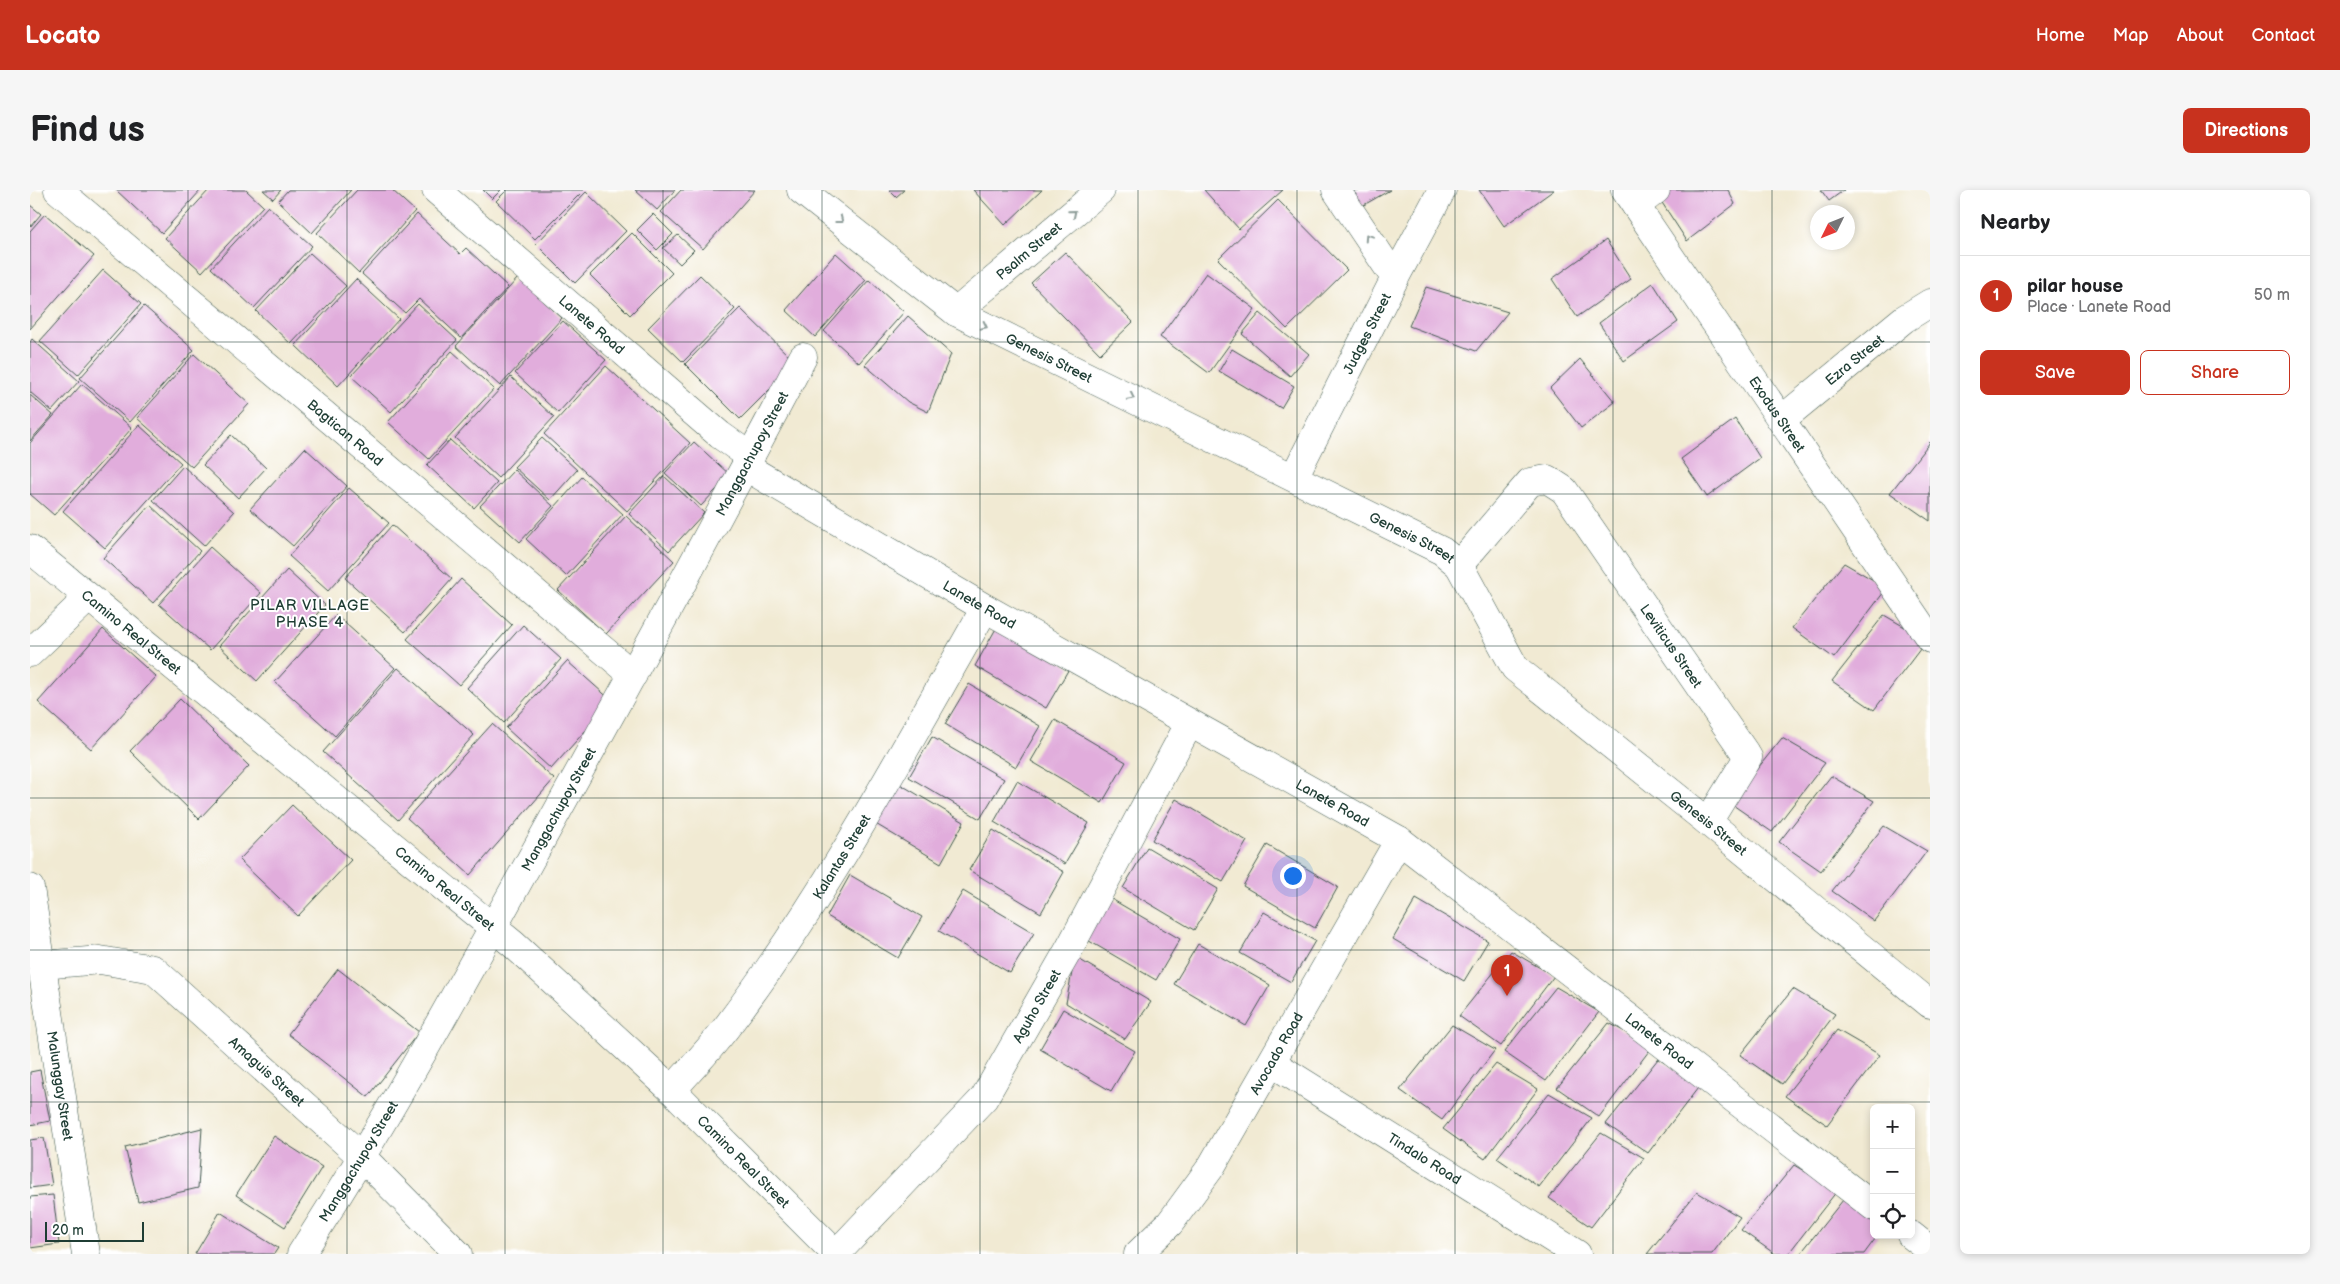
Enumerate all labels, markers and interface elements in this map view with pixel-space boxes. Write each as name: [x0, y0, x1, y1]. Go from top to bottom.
text: Locato: [25, 21, 100, 50]
text: Home: [2036, 25, 2085, 46]
text: Map: [2113, 25, 2149, 46]
text: About: [2177, 25, 2224, 46]
text: Contact: [2252, 25, 2315, 46]
button: Directions: [2183, 108, 2310, 153]
text: Find us: [30, 109, 145, 152]
north arrow: [1810, 205, 1855, 250]
one-way arrow: [1068, 210, 1077, 219]
text: Nearby: [1980, 210, 2050, 235]
one-way arrow: [834, 215, 843, 223]
street label: Psalm Street: [993, 218, 1066, 284]
one-way arrow: [1365, 233, 1374, 243]
text: pilar house: [2027, 275, 2123, 298]
text: 1: [1993, 286, 1999, 305]
text: 50 m: [2254, 286, 2290, 305]
street label: Judges Street: [1340, 290, 1395, 377]
street label: Lanete Road: [555, 292, 628, 358]
text: Place · Lanete Road: [2027, 298, 2171, 317]
one-way arrow: [979, 320, 988, 330]
street label: Genesis Street: [1003, 330, 1096, 387]
street label: Ezra Street: [1822, 331, 1888, 389]
button: Save: [1980, 350, 2130, 395]
button: Share: [2140, 350, 2290, 395]
street label: Exodus Street: [1745, 373, 1809, 456]
street label: Manggachupoy Street: [712, 388, 793, 519]
one-way arrow: [1125, 391, 1134, 401]
street label: Bagtican Road: [304, 396, 387, 470]
street label: Genesis Street: [1366, 509, 1459, 567]
street label: Lanete Road: [940, 577, 1019, 633]
street label: Camino Real Street: [78, 587, 185, 679]
district label: PILAR VILLAGE PHASE 4: [250, 596, 370, 632]
street label: Leviticus Street: [1636, 601, 1706, 692]
street label: Manggachupoy Street: [518, 744, 600, 874]
street label: Lanete Road: [1293, 776, 1372, 831]
street label: Genesis Street: [1666, 787, 1751, 860]
street label: Kalantas Street: [809, 811, 875, 902]
street label: Camino Real Street: [391, 843, 498, 935]
your location: [1280, 863, 1306, 889]
pin: 1: [1491, 955, 1523, 996]
street label: Aguho Street: [1009, 966, 1065, 1046]
street label: Avocado Road: [1247, 1010, 1307, 1098]
street label: Lanete Road: [1621, 1010, 1696, 1073]
street label: Malunggay Street: [43, 1030, 77, 1142]
street label: Amaguis Street: [225, 1033, 308, 1111]
street label: Manggachupoy Street: [316, 1097, 402, 1225]
map controls: [1870, 1104, 1915, 1239]
button: +: [1870, 1104, 1915, 1149]
street label: Camino Real Street: [693, 1112, 793, 1212]
street label: Tindalo Road: [1384, 1130, 1464, 1188]
button: −: [1870, 1149, 1915, 1194]
button: locate: [1870, 1194, 1915, 1239]
scale bar: [45, 1219, 144, 1242]
text: 20 m: [52, 1222, 84, 1239]

